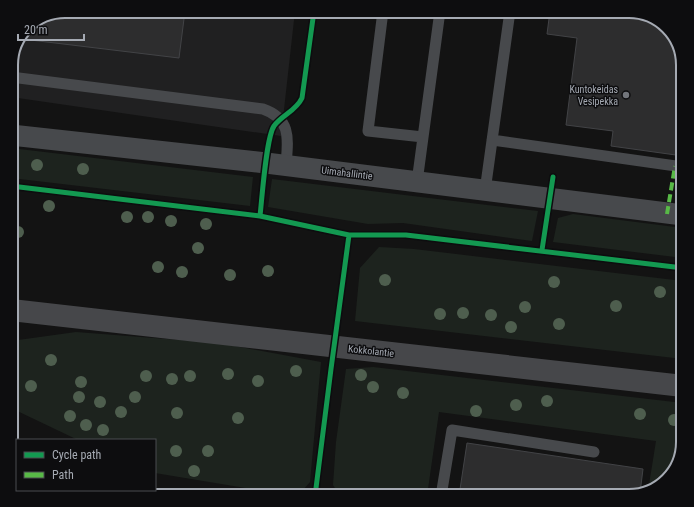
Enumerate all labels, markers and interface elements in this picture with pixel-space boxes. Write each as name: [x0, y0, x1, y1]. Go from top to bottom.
scale bar: [18, 16, 84, 42]
text: 20 m: [24, 23, 48, 37]
place label: Kuntokeidas Vesipekka: [569, 84, 618, 107]
marker: Kuntokeidas Vesipekka: [621, 90, 631, 100]
street label: Uimahallintie: [321, 164, 374, 182]
street label: Kokkolantie: [347, 343, 395, 359]
legend: [16, 439, 156, 491]
text: Cycle path: [52, 448, 102, 462]
text: Path: [52, 468, 74, 482]

